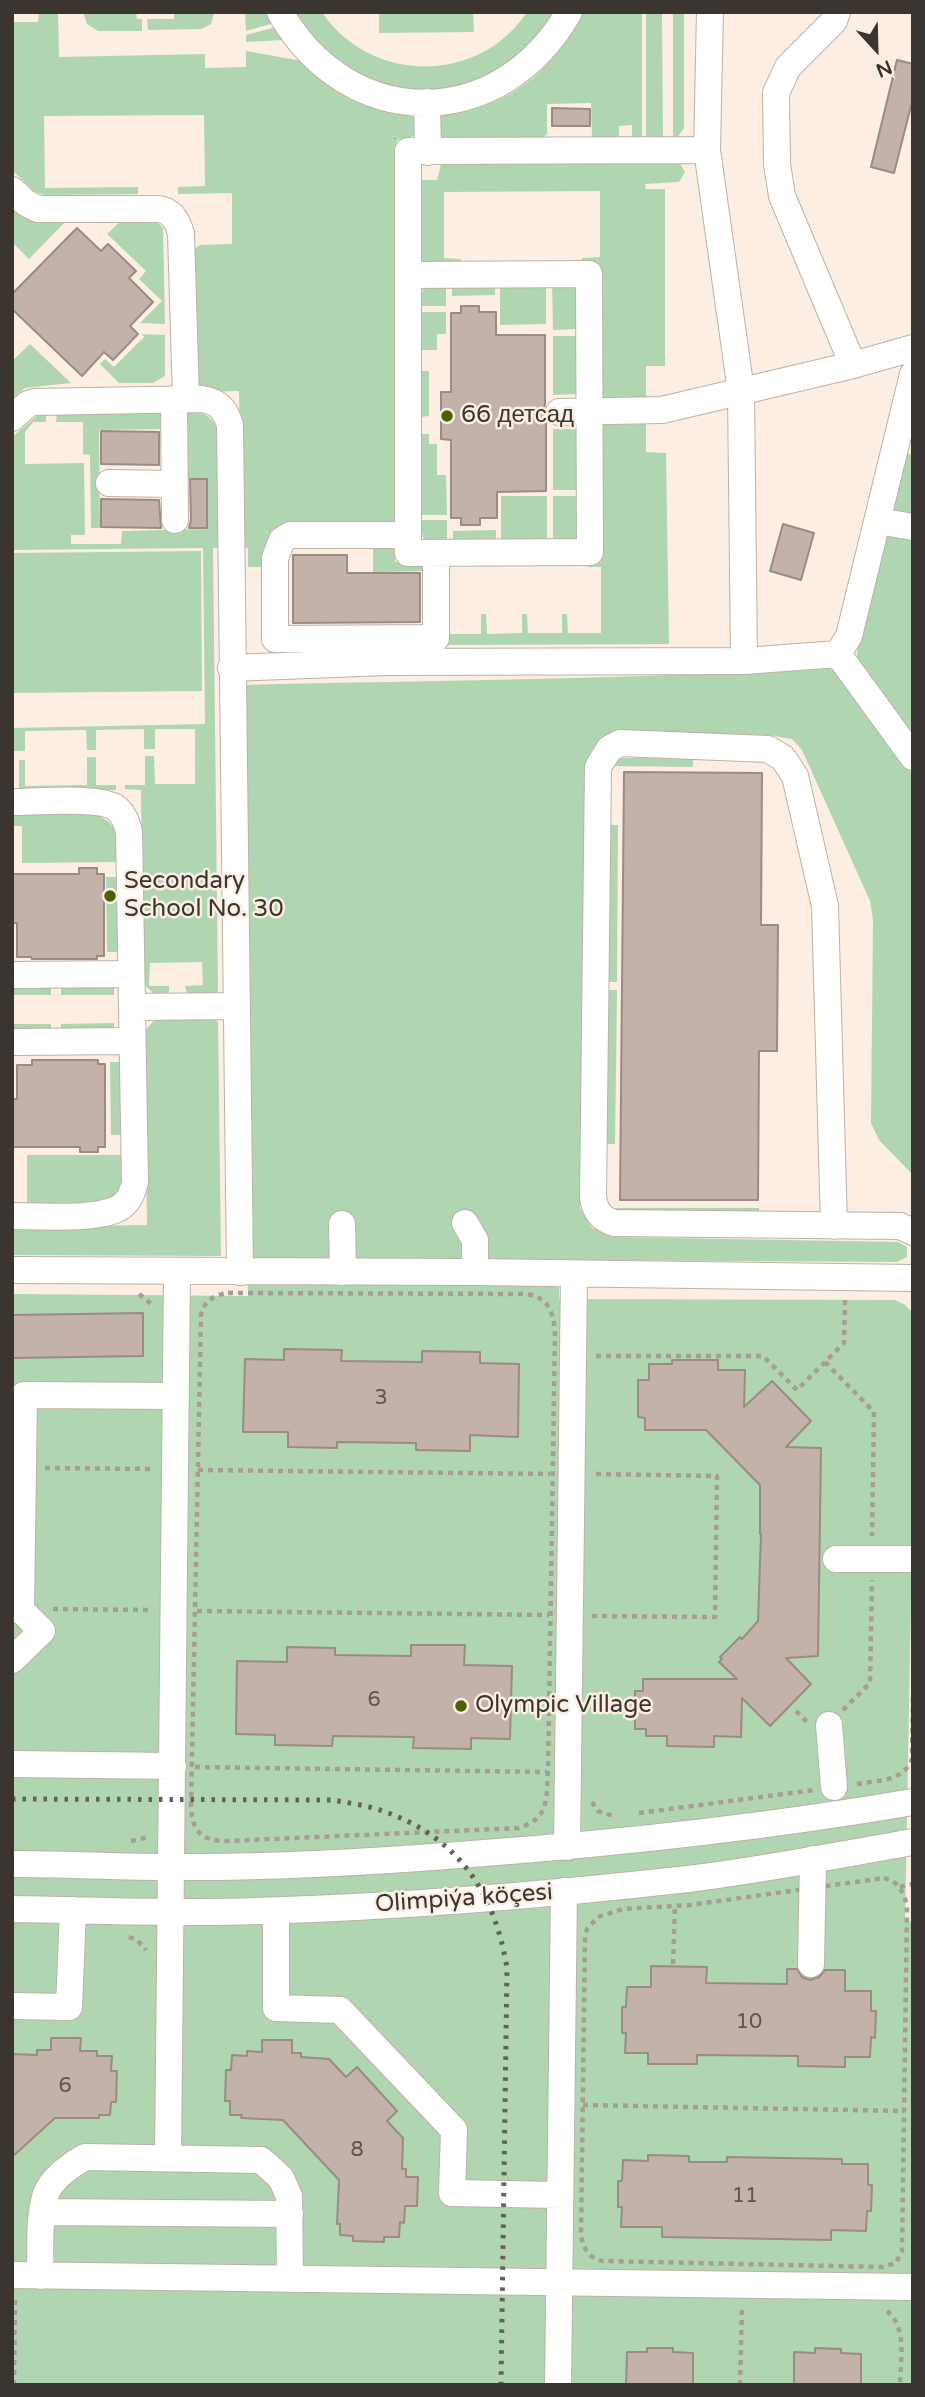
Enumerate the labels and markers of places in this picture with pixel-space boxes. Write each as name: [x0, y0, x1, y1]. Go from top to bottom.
place label: 66 детсад: [461, 402, 574, 430]
marker: 66 детсад: [439, 408, 455, 424]
place label: Secondary School No. 30: [124, 868, 284, 924]
marker: Secondary School No. 30: [102, 888, 118, 904]
place label: Olympic Village: [475, 1692, 652, 1720]
marker: Olympic Village: [453, 1698, 469, 1714]

